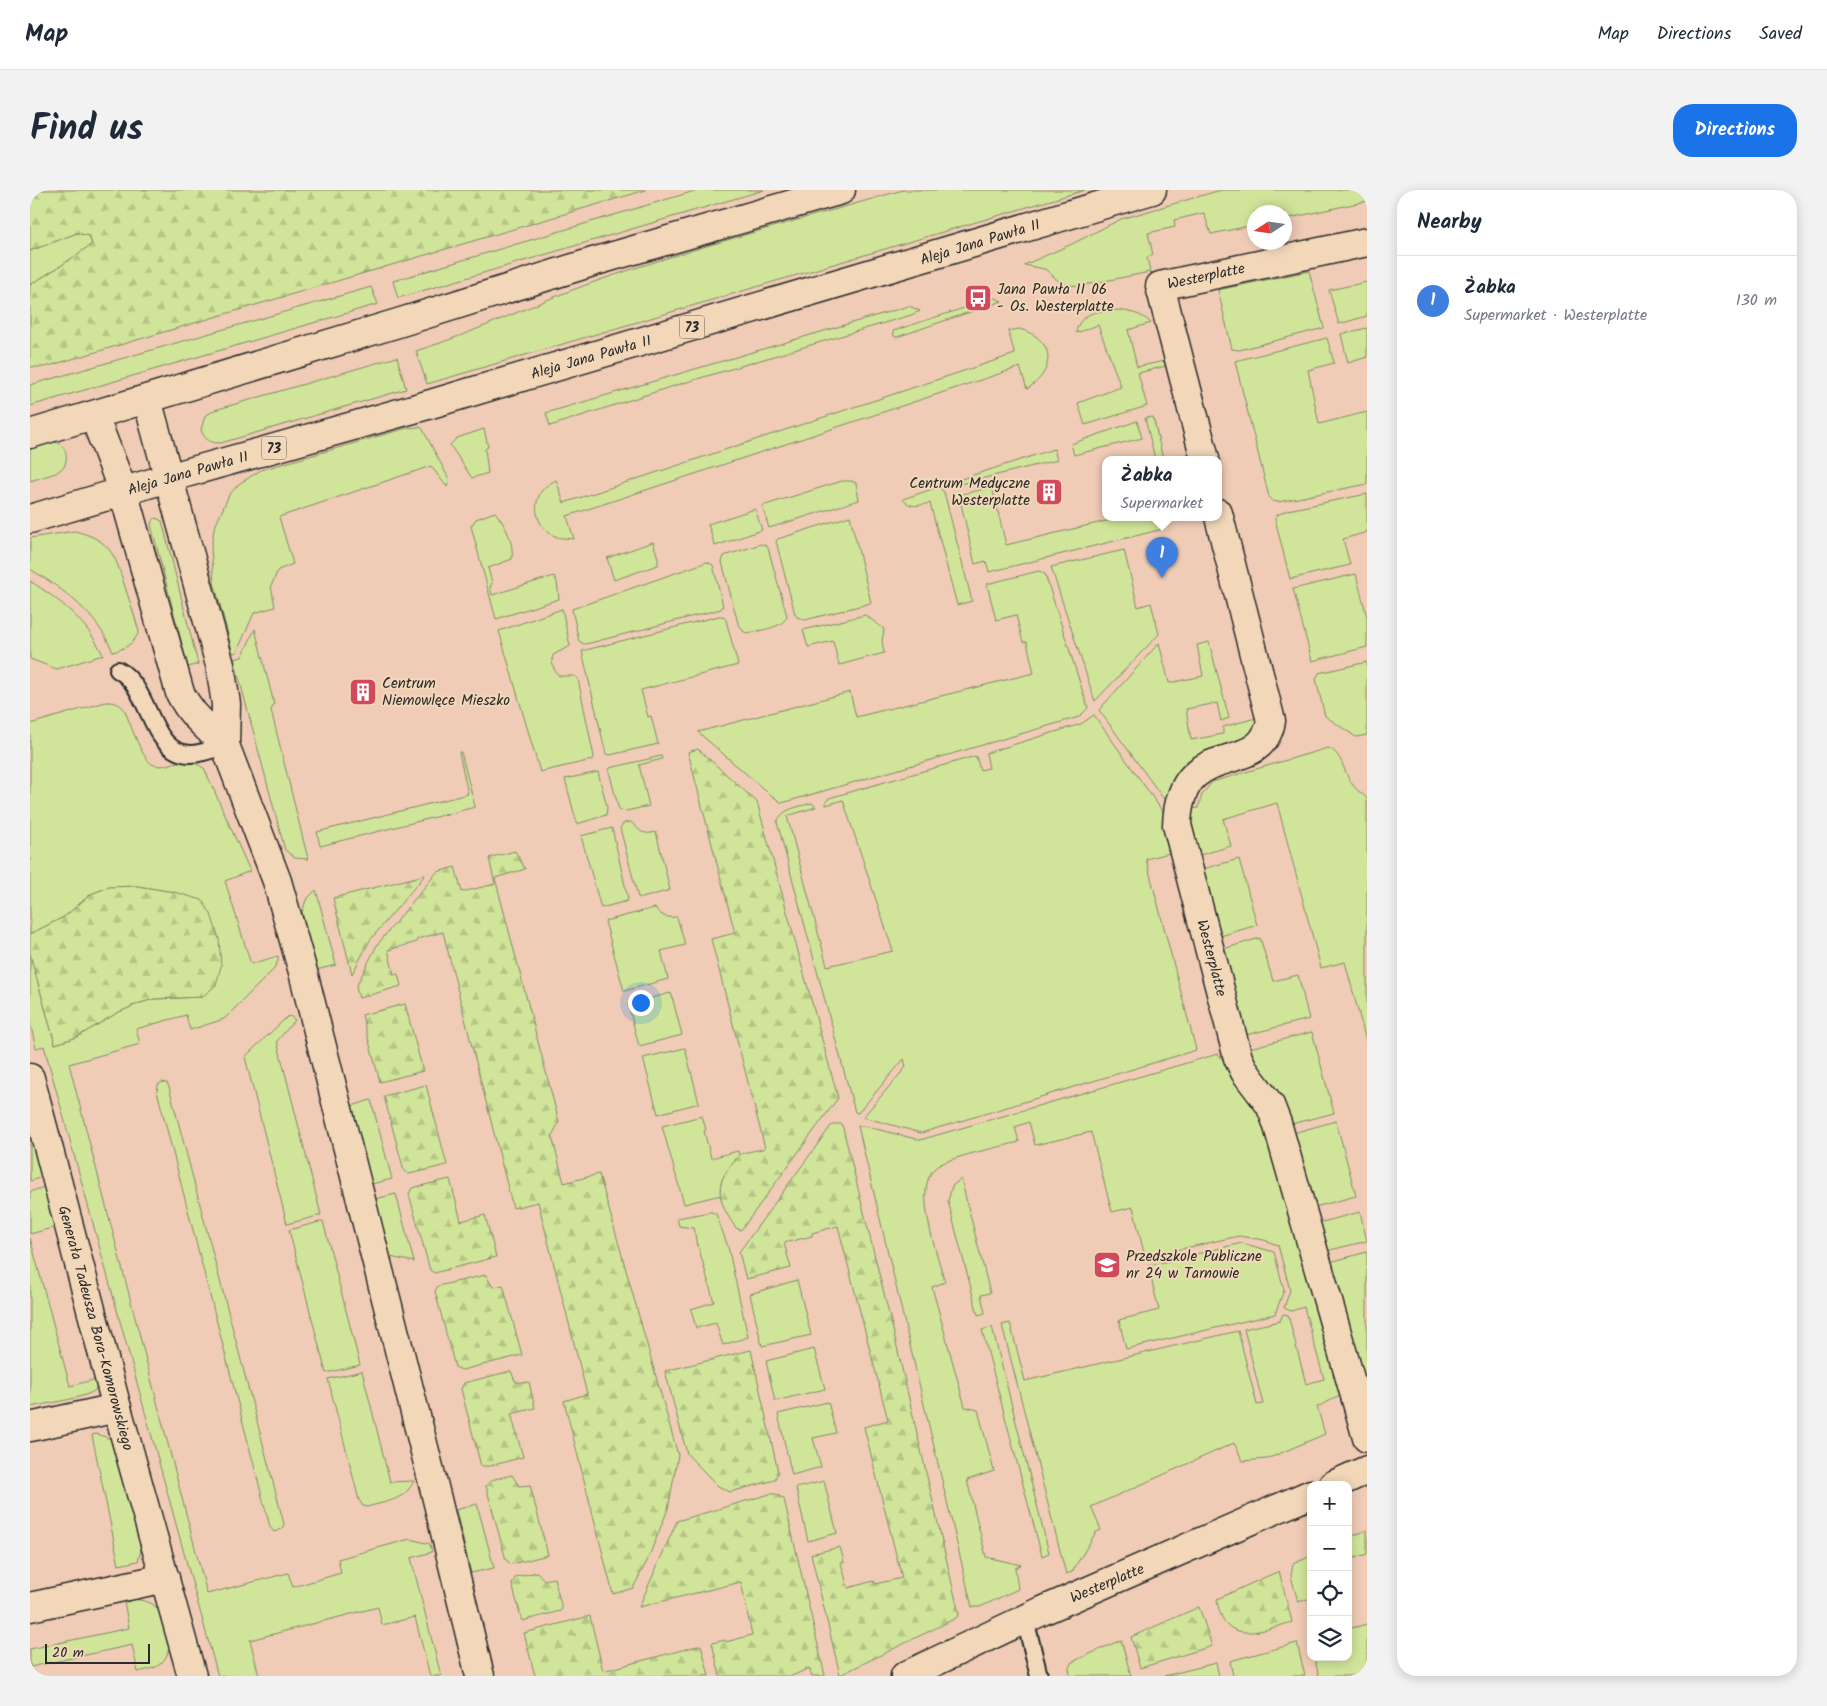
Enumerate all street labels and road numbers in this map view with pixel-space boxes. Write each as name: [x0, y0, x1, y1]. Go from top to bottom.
street label: Aleja Jana Pawła II: [917, 213, 1044, 273]
street label: Westerplatte: [1165, 257, 1247, 297]
road number: 73: [680, 315, 704, 338]
street label: Aleja Jana Pawła II: [528, 329, 655, 387]
road number: 73: [262, 437, 286, 460]
street label: Aleja Jana Pawła II: [125, 445, 252, 503]
street label: Westerplatte: [1189, 917, 1233, 1000]
street label: Generała Tadeusza Bora-Komorowskiego: [51, 1203, 139, 1454]
street label: Westerplatte: [1067, 1557, 1148, 1610]

